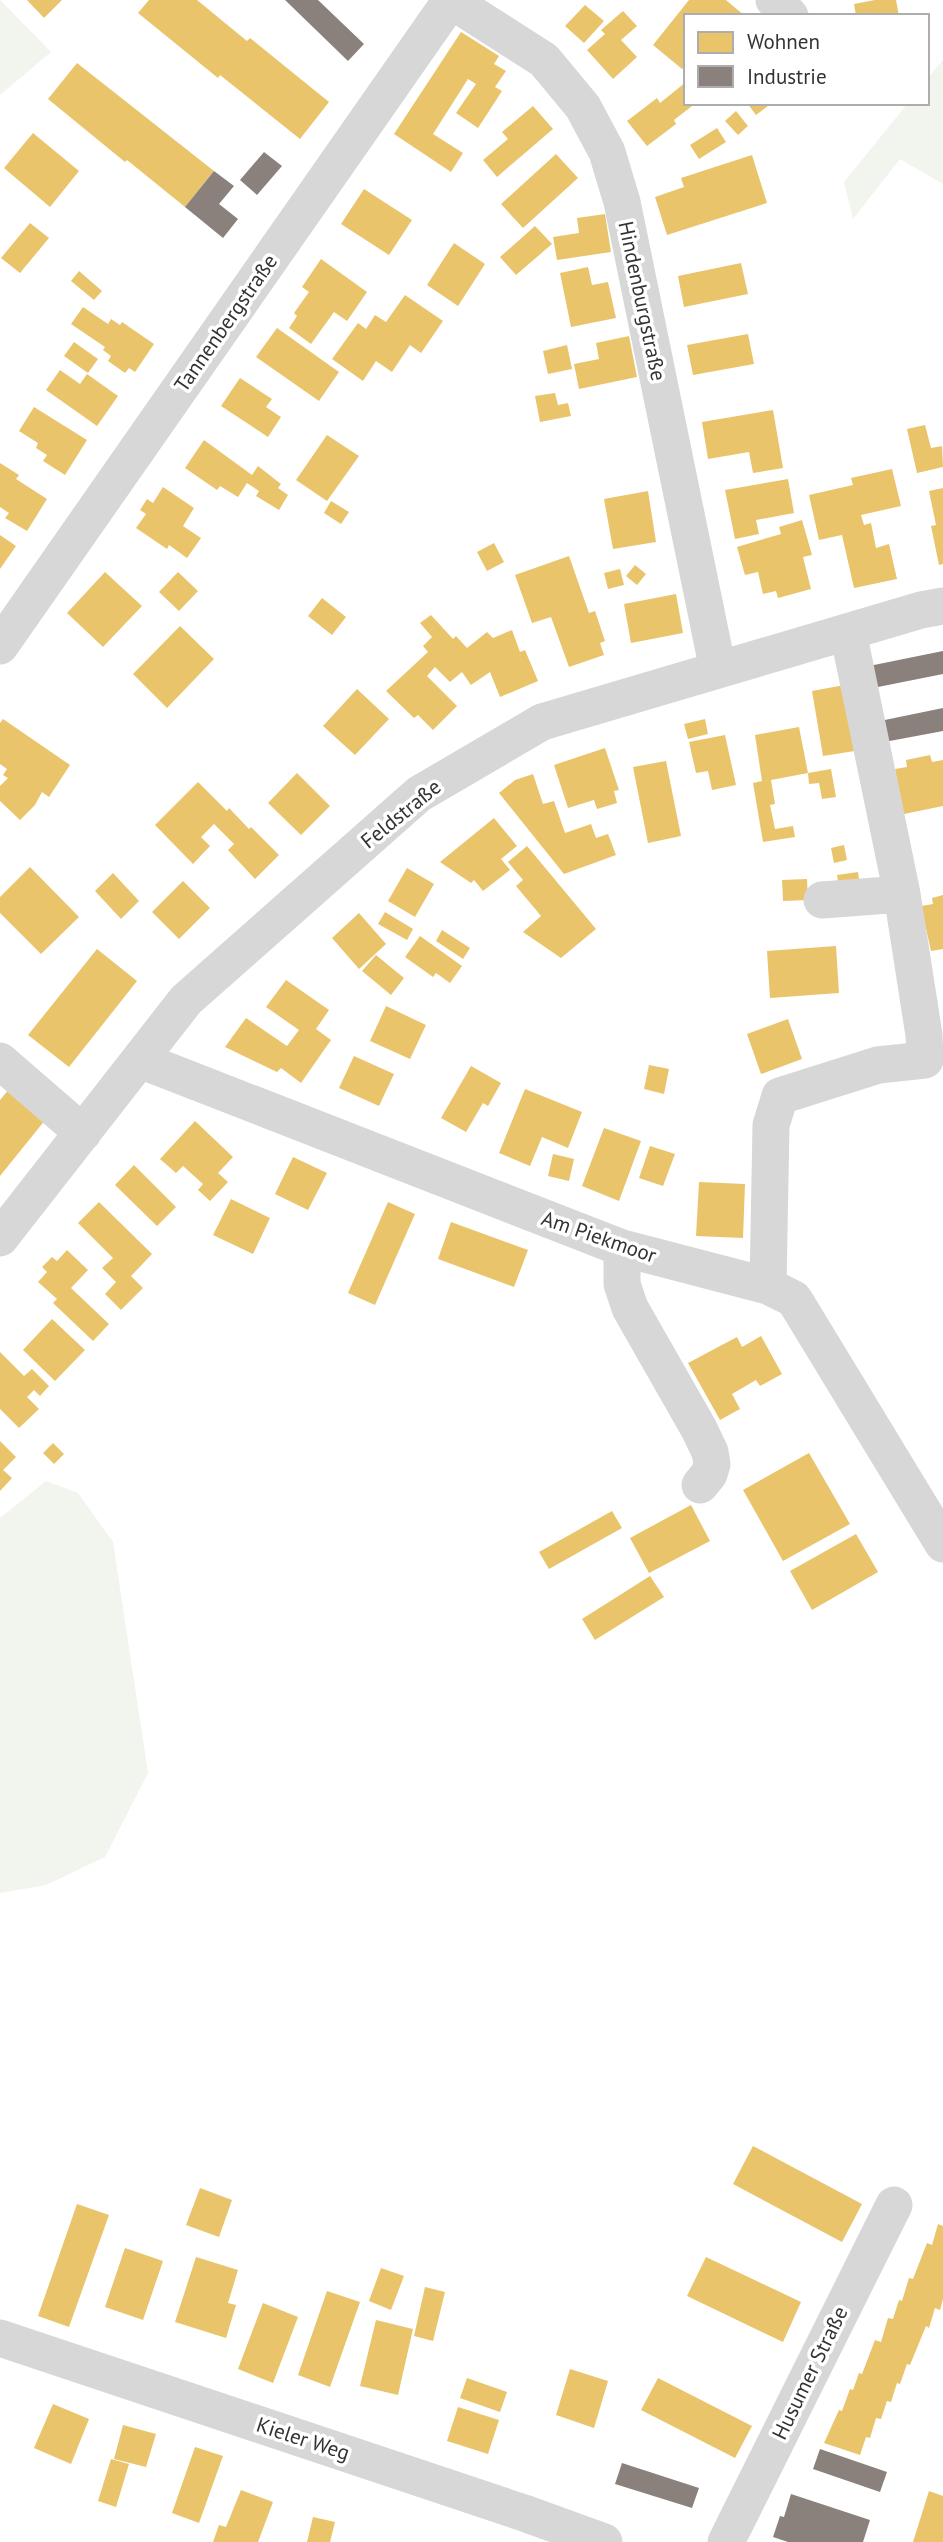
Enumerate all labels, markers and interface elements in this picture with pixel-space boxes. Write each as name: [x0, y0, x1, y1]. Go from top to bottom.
legend: [684, 14, 929, 105]
text: Wohnen: [747, 28, 820, 55]
text: Industrie: [747, 63, 827, 90]
street label: Hindenburgstraße: [612, 219, 673, 383]
street label: Tannenbergstraße: [168, 249, 283, 397]
street label: Feldstraße: [355, 773, 446, 854]
street label: Am Piekmoor: [538, 1204, 660, 1269]
street label: Husumer Straße: [766, 2302, 853, 2444]
street label: Kieler Weg: [253, 2411, 353, 2466]

